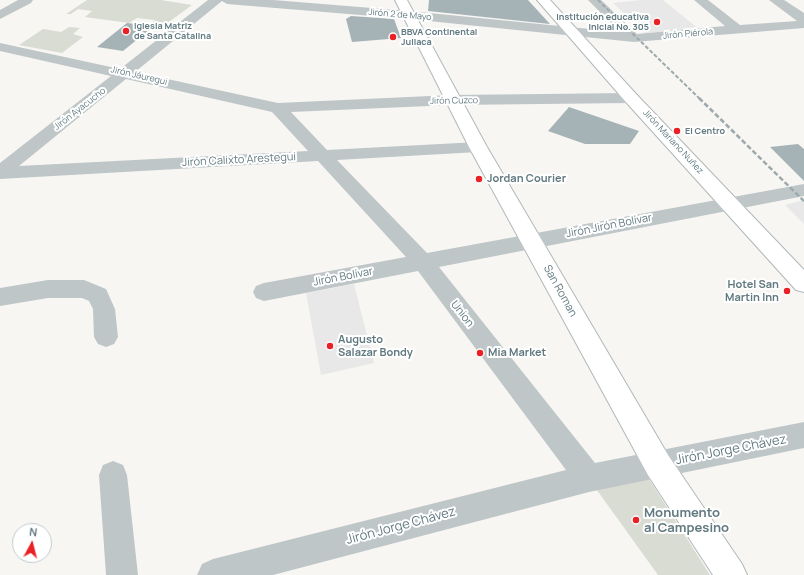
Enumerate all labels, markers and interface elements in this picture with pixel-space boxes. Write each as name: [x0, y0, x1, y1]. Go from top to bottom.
street label: Jirón 2 de Mayo: [368, 7, 432, 23]
place label: Institución educativa inicial No. 305: [556, 12, 649, 33]
marker: Institución educativa inicial No. 305: [652, 17, 662, 27]
place label: Iglesia Matriz de Santa Catalina: [134, 21, 211, 42]
marker: Iglesia Matriz de Santa Catalina: [121, 26, 131, 36]
street label: Jirón Piérola: [662, 26, 714, 42]
place label: BBVA Continental Juliaca: [401, 27, 477, 48]
marker: BBVA Continental Juliaca: [388, 32, 398, 42]
street label: Jirón Jáuregui: [110, 64, 168, 88]
street label: Jirón Ayacucho: [52, 85, 108, 133]
street label: Jirón Cuzco: [430, 95, 478, 107]
street label: Jirón Mariano Nuñez: [640, 108, 706, 176]
marker: El Centro: [672, 126, 682, 136]
place label: El Centro: [685, 126, 725, 136]
street label: Jirón Calixto Arestegui: [182, 150, 296, 170]
place label: Jordan Courier: [487, 172, 566, 186]
marker: Jordan Courier: [474, 174, 484, 184]
street label: Jirón Jirón Bolívar: [565, 211, 653, 241]
street label: San Roman: [540, 263, 580, 319]
street label: Jirón Bolívar: [312, 265, 374, 289]
place label: Hotel San Martin Inn: [725, 278, 779, 304]
marker: Hotel San Martin Inn: [782, 286, 792, 296]
street label: Union: [448, 298, 476, 330]
place label: Augusto Salazar Bondy: [338, 333, 413, 359]
marker: Augusto Salazar Bondy: [325, 341, 335, 351]
place label: Mia Market: [488, 346, 546, 360]
marker: Mia Market: [475, 348, 485, 358]
street label: Jirón Jorge Chávez: [674, 432, 788, 468]
street label: Jirón Jorge Chávez: [345, 504, 457, 548]
place label: Monumento al Campesino: [644, 505, 729, 536]
marker: Monumento al Campesino: [631, 515, 641, 525]
north arrow: [12, 523, 52, 563]
text: N: [29, 524, 38, 540]

